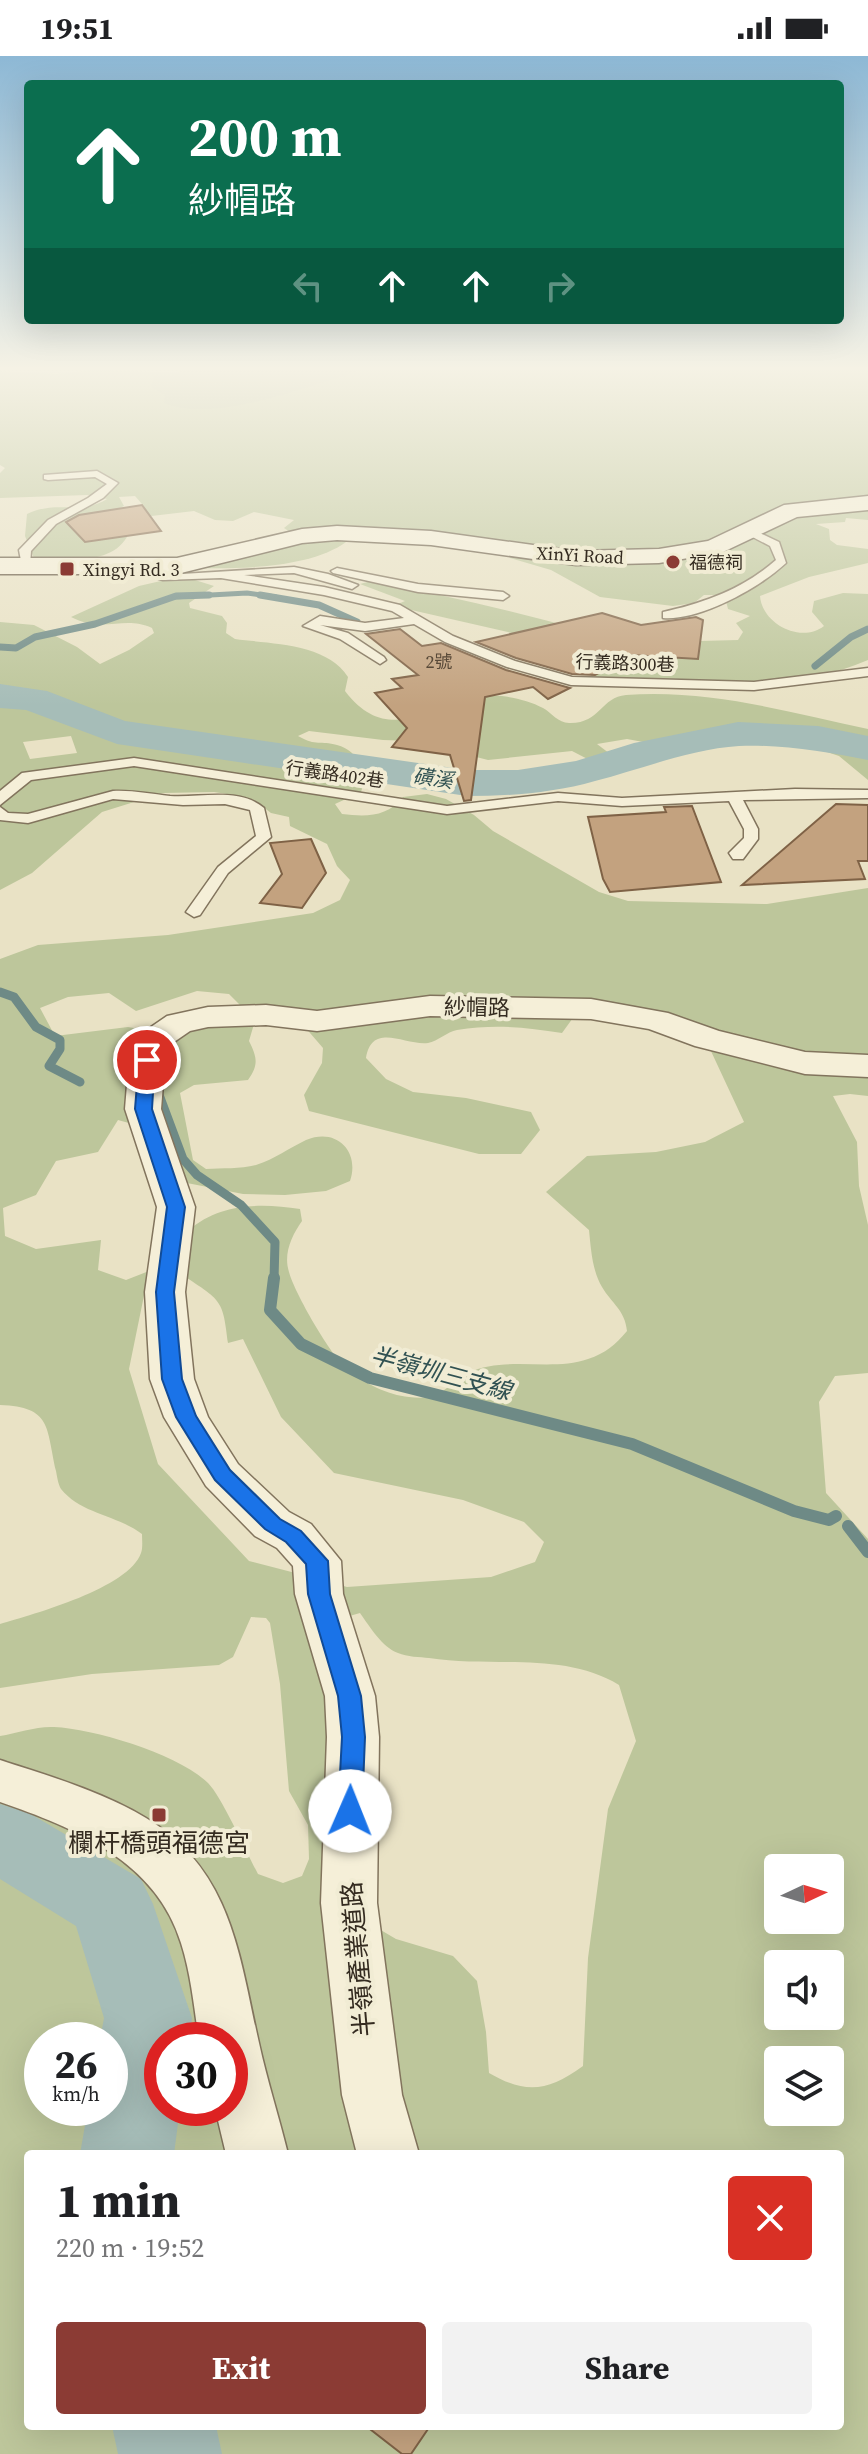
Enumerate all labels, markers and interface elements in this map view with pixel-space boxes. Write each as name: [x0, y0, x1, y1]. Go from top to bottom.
text: 19:51: [40, 8, 114, 49]
text: 200 m: [188, 98, 342, 175]
icon: ahead: [56, 112, 160, 216]
text: 紗帽路: [188, 176, 296, 225]
icon: left: [286, 264, 330, 308]
icon: ahead: [370, 264, 414, 308]
icon: ahead: [454, 264, 498, 308]
icon: right: [538, 264, 582, 308]
street label: XinYi Road: [536, 540, 624, 570]
place label: 福德祠: [689, 550, 743, 575]
marker: 福德祠: [664, 553, 682, 571]
place label: Xingyi Rd. 3: [83, 557, 180, 582]
marker: Xingyi Rd. 3: [58, 560, 76, 578]
house number: 2號: [426, 649, 453, 674]
street label: 行義路300巷: [575, 649, 675, 677]
street label: 行義路402巷: [284, 755, 386, 793]
water label: 磺溪: [411, 761, 458, 795]
street label: 紗帽路: [444, 991, 510, 1023]
pin: [113, 1026, 181, 1094]
icon: arrive: [125, 1038, 169, 1082]
water label: 半嶺圳三支線: [367, 1338, 518, 1408]
position arrow: [308, 1769, 392, 1853]
marker: 欄杆橋頭福德宮: [150, 1806, 168, 1824]
place label: 欄杆橋頭福德宮: [68, 1825, 250, 1861]
north arrow: [764, 1854, 844, 1934]
map controls: [764, 1854, 844, 2126]
street label: 半嶺產業道路: [333, 1880, 383, 2038]
button: sound: [764, 1950, 844, 2030]
speed limit sign: 30: [144, 2022, 248, 2126]
text: 26: [54, 2037, 98, 2091]
button: layers: [764, 2046, 844, 2126]
text: km/h: [52, 2080, 100, 2108]
text: 1 min: [56, 2167, 181, 2233]
button: close: [728, 2176, 812, 2260]
text: 220 m · 19:52: [56, 2230, 204, 2266]
button: Exit: [56, 2322, 426, 2414]
button: Share: [442, 2322, 812, 2414]

